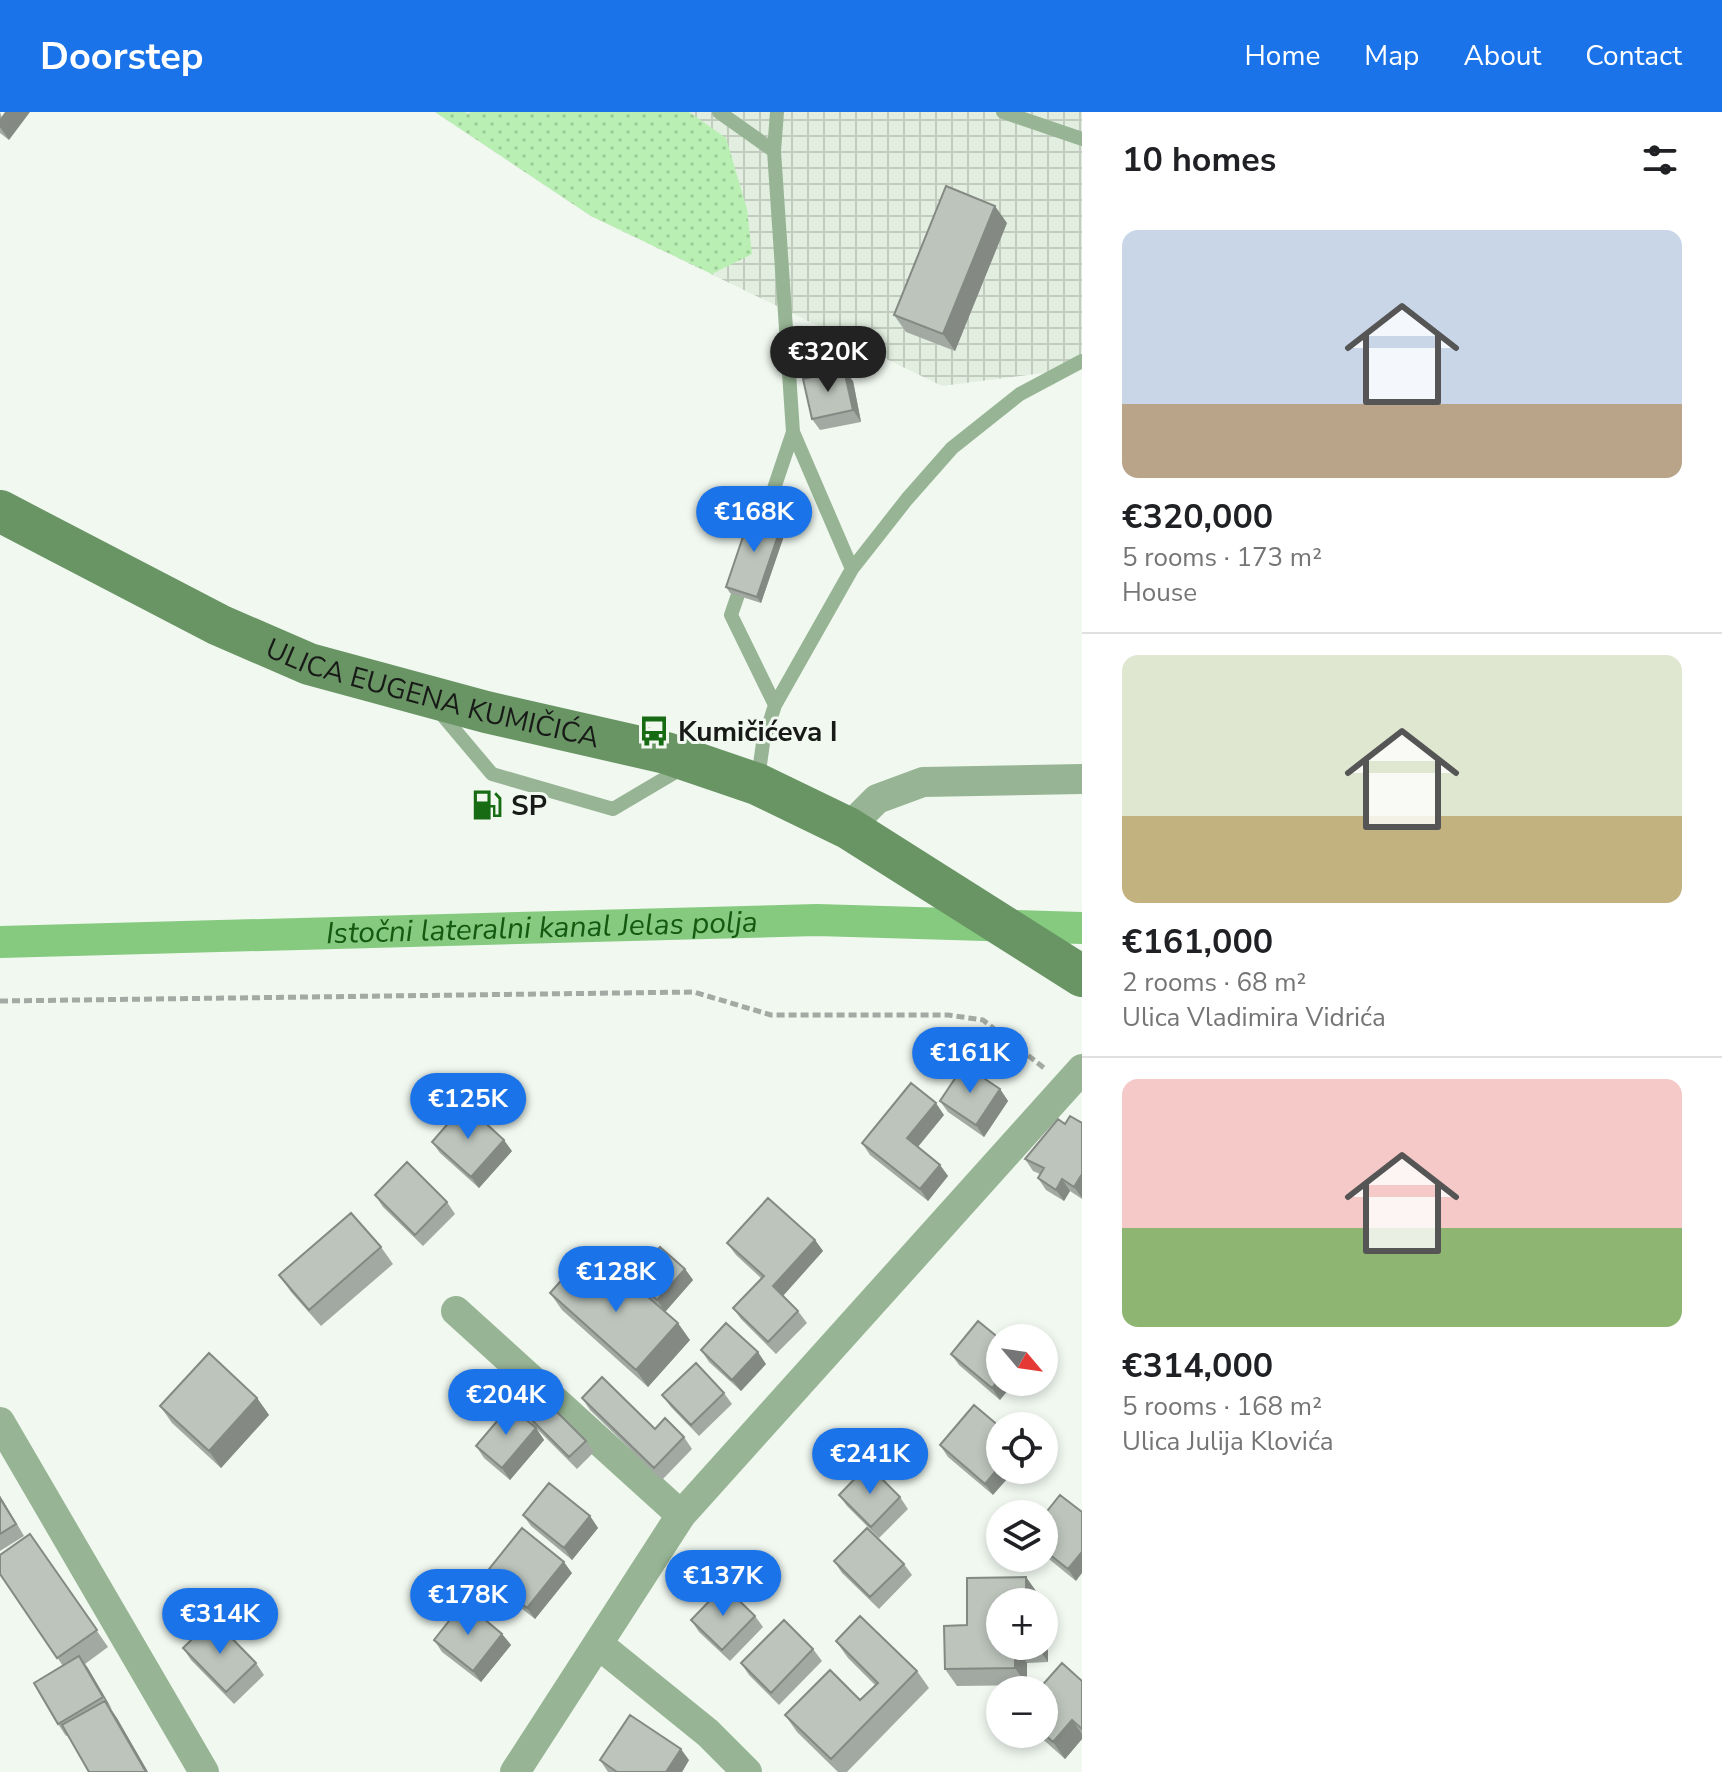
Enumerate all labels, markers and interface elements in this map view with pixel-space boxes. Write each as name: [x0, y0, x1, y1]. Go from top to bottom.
text: Doorstep: [40, 31, 204, 82]
text: Home: [1245, 37, 1320, 75]
text: Map: [1364, 37, 1419, 75]
text: About: [1463, 37, 1541, 75]
text: Contact: [1585, 37, 1682, 75]
text: 10 homes: [1122, 137, 1276, 183]
icon: filters: [1638, 138, 1682, 182]
icon: home: [1330, 282, 1474, 426]
pin: €320K: [772, 326, 884, 394]
text: €320K: [788, 334, 868, 369]
pin: €168K: [698, 486, 810, 554]
text: €168K: [714, 494, 794, 529]
text: €320,000: [1122, 494, 1273, 540]
text: 5 rooms · 173 m²: [1122, 540, 1322, 575]
text: House: [1122, 575, 1197, 610]
street label: ULICA EUGENA KUMIČIĆA: [260, 630, 603, 757]
icon: home: [1330, 707, 1474, 851]
place label: Kumičićeva I: [678, 713, 838, 751]
bus stop icon: Kumičićeva I: [637, 714, 671, 748]
place label: SP: [511, 787, 547, 825]
fuel station icon: SP: [470, 788, 504, 822]
water label: Istočni lateralni kanal Jelas polja: [325, 902, 758, 954]
text: €161,000: [1122, 919, 1273, 965]
text: 2 rooms · 68 m²: [1122, 965, 1306, 1000]
text: Ulica Vladimira Vidrića: [1122, 1000, 1386, 1035]
pin: €161K: [914, 1027, 1026, 1095]
text: €161K: [930, 1035, 1010, 1070]
pin: €125K: [412, 1073, 524, 1141]
text: €125K: [428, 1081, 508, 1116]
icon: home: [1330, 1131, 1474, 1275]
pin: €128K: [560, 1246, 672, 1314]
text: €128K: [576, 1254, 656, 1289]
north arrow: [986, 1324, 1058, 1396]
map controls: [986, 1324, 1058, 1748]
text: €314,000: [1122, 1343, 1273, 1389]
pin: €204K: [450, 1369, 562, 1437]
text: €204K: [466, 1377, 546, 1412]
text: 5 rooms · 168 m²: [1122, 1389, 1322, 1424]
button: locate: [986, 1412, 1058, 1484]
text: Ulica Julija Klovića: [1122, 1424, 1334, 1459]
pin: €241K: [814, 1428, 926, 1496]
text: €241K: [830, 1436, 910, 1471]
button: layers: [986, 1500, 1058, 1572]
pin: €137K: [667, 1550, 779, 1618]
text: €137K: [683, 1558, 763, 1593]
pin: €178K: [412, 1569, 524, 1637]
text: €178K: [428, 1577, 508, 1612]
pin: €314K: [164, 1588, 276, 1656]
button: +: [986, 1588, 1058, 1660]
text: €314K: [180, 1596, 260, 1631]
button: −: [986, 1676, 1058, 1748]

